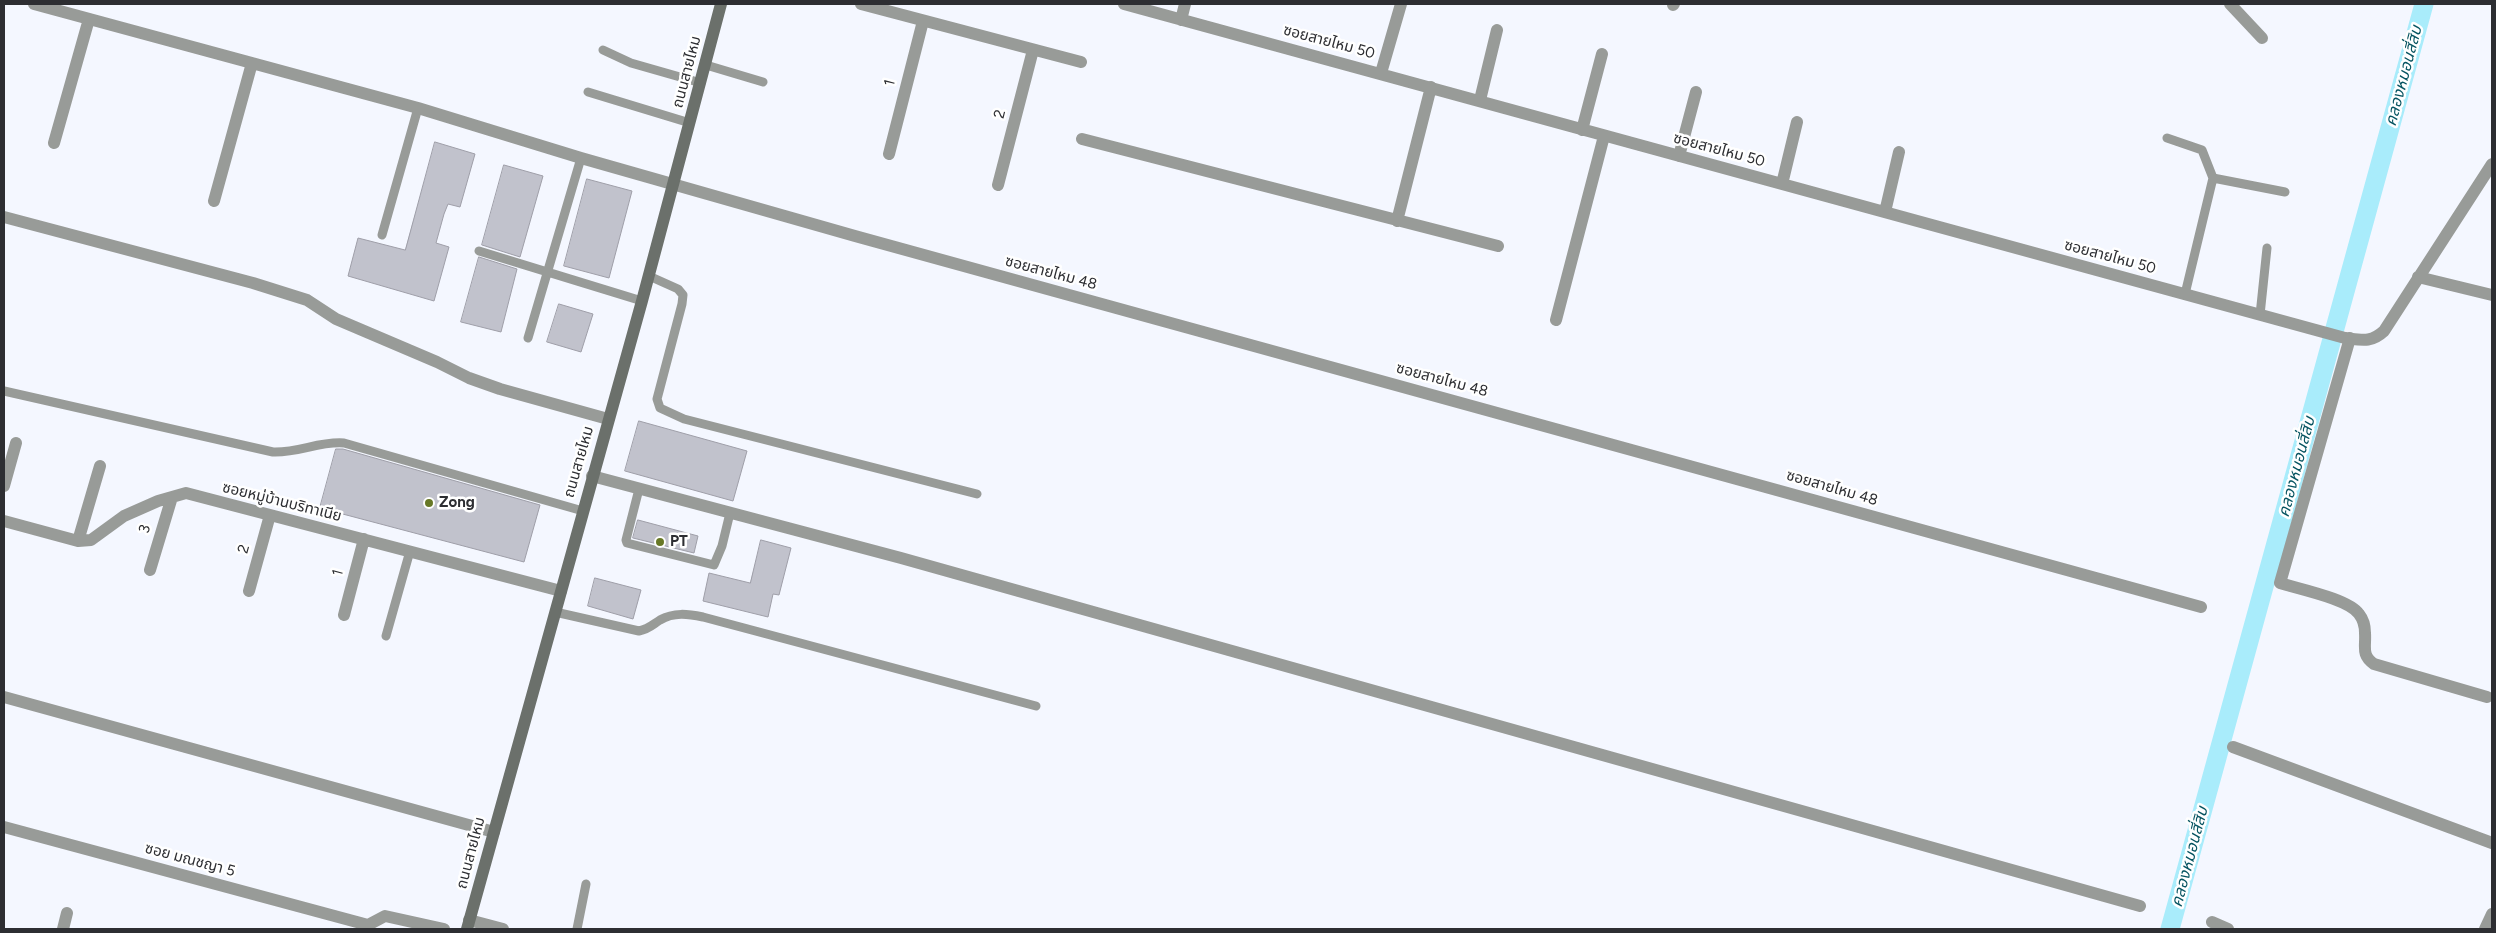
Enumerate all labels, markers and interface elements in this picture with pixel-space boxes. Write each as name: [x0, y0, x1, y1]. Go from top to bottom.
street label: ซอยสายไหม 50: [1281, 21, 1377, 63]
water label: คลองหมอนสี่สิบ: [2381, 24, 2427, 128]
street label: ถนนสายไหม: [669, 34, 705, 110]
street label: 1: [881, 78, 899, 88]
street label: 2: [990, 108, 1010, 120]
street label: ซอยสายไหม 50: [1671, 129, 1767, 171]
street label: ซอยสายไหม 50: [2062, 236, 2158, 278]
street label: ซอยสายไหม 48: [1003, 252, 1099, 294]
street label: ซอยสายไหม 48: [1394, 359, 1490, 401]
water label: คลองหมอนสี่สิบ: [2274, 415, 2320, 519]
street label: ถนนสายไหม: [560, 424, 598, 500]
street label: ซอยสายไหม 48: [1784, 466, 1880, 510]
street label: ซอยหมู่บ้านบริทาเนีย: [221, 478, 343, 526]
place label: Zong: [439, 494, 475, 512]
marker: Zong: [423, 497, 435, 509]
street label: 3: [135, 522, 155, 536]
place label: PT: [670, 533, 688, 551]
marker: PT: [654, 536, 666, 548]
street label: 2: [234, 542, 254, 556]
street label: 1: [329, 568, 347, 578]
water label: คลองหมอนสี่สิบ: [2167, 805, 2213, 909]
street label: ถนนสายไหม: [453, 815, 489, 891]
street label: ซอย มณชญา 5: [143, 839, 237, 881]

